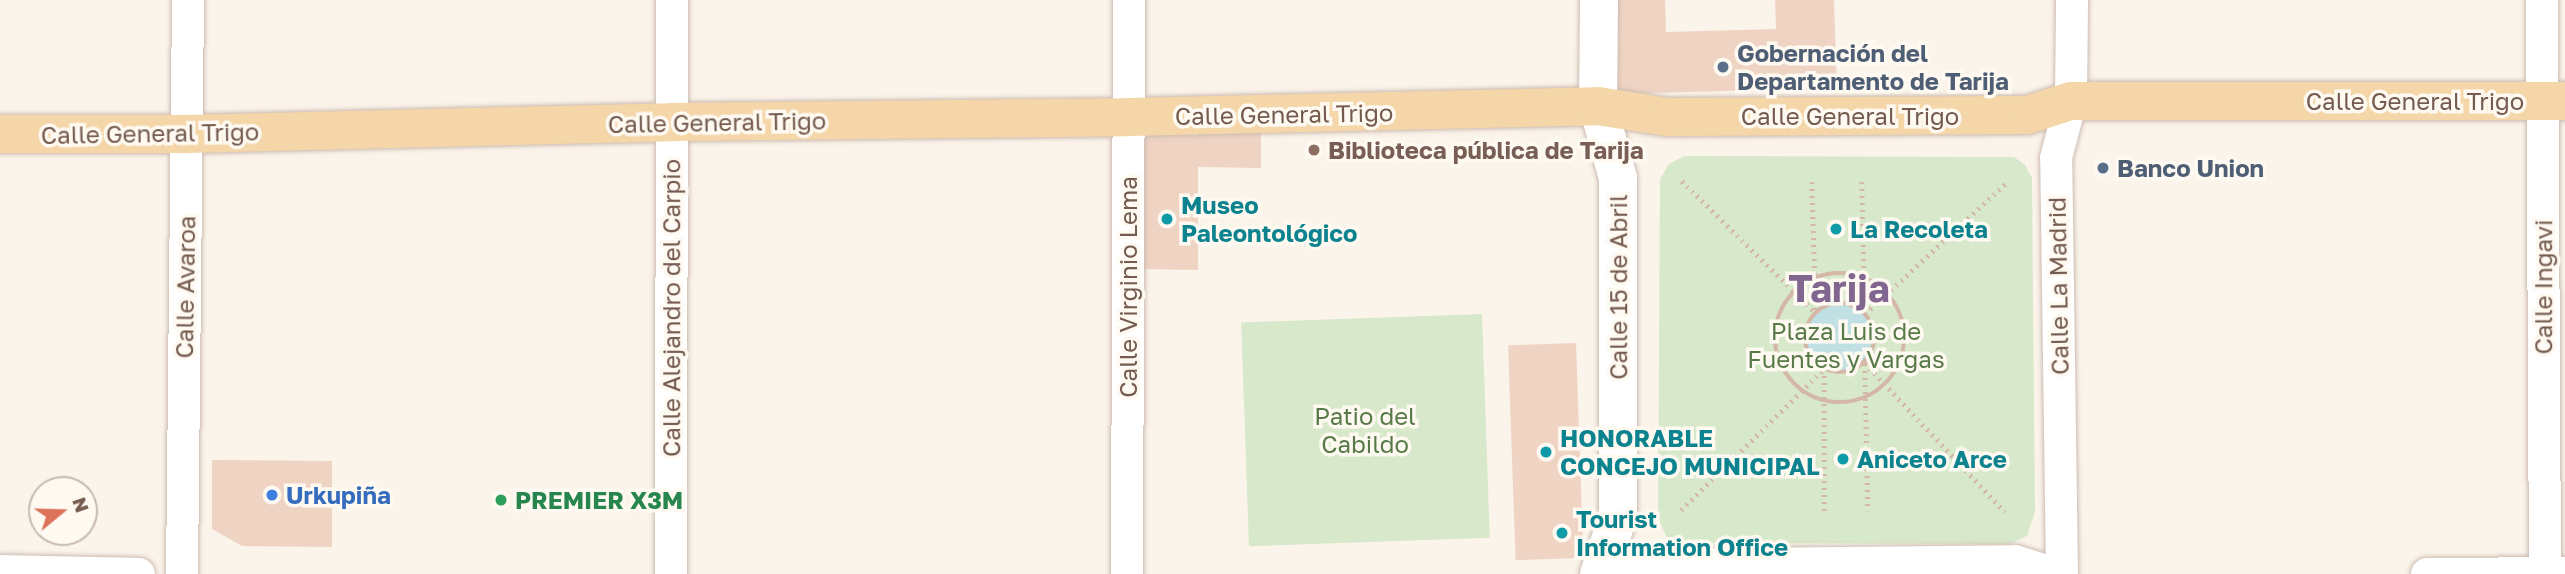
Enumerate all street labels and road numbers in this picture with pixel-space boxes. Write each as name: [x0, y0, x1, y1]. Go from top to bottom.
street label: Calle General Trigo: [2306, 87, 2524, 115]
street label: Calle General Trigo: [1175, 98, 1393, 130]
street label: Calle General Trigo: [1741, 102, 1959, 130]
street label: Calle General Trigo: [608, 106, 826, 138]
street label: Calle General Trigo: [41, 117, 259, 149]
street label: Calle Alejandro del Carpio: [657, 159, 685, 457]
street label: Calle Virginio Lema: [1114, 176, 1142, 398]
street label: Calle 15 de Abril: [1604, 194, 1632, 380]
street label: Calle La Madrid: [2042, 197, 2074, 375]
street label: Calle Avaroa: [169, 215, 201, 359]
street label: Calle Ingavi: [2529, 220, 2557, 354]

